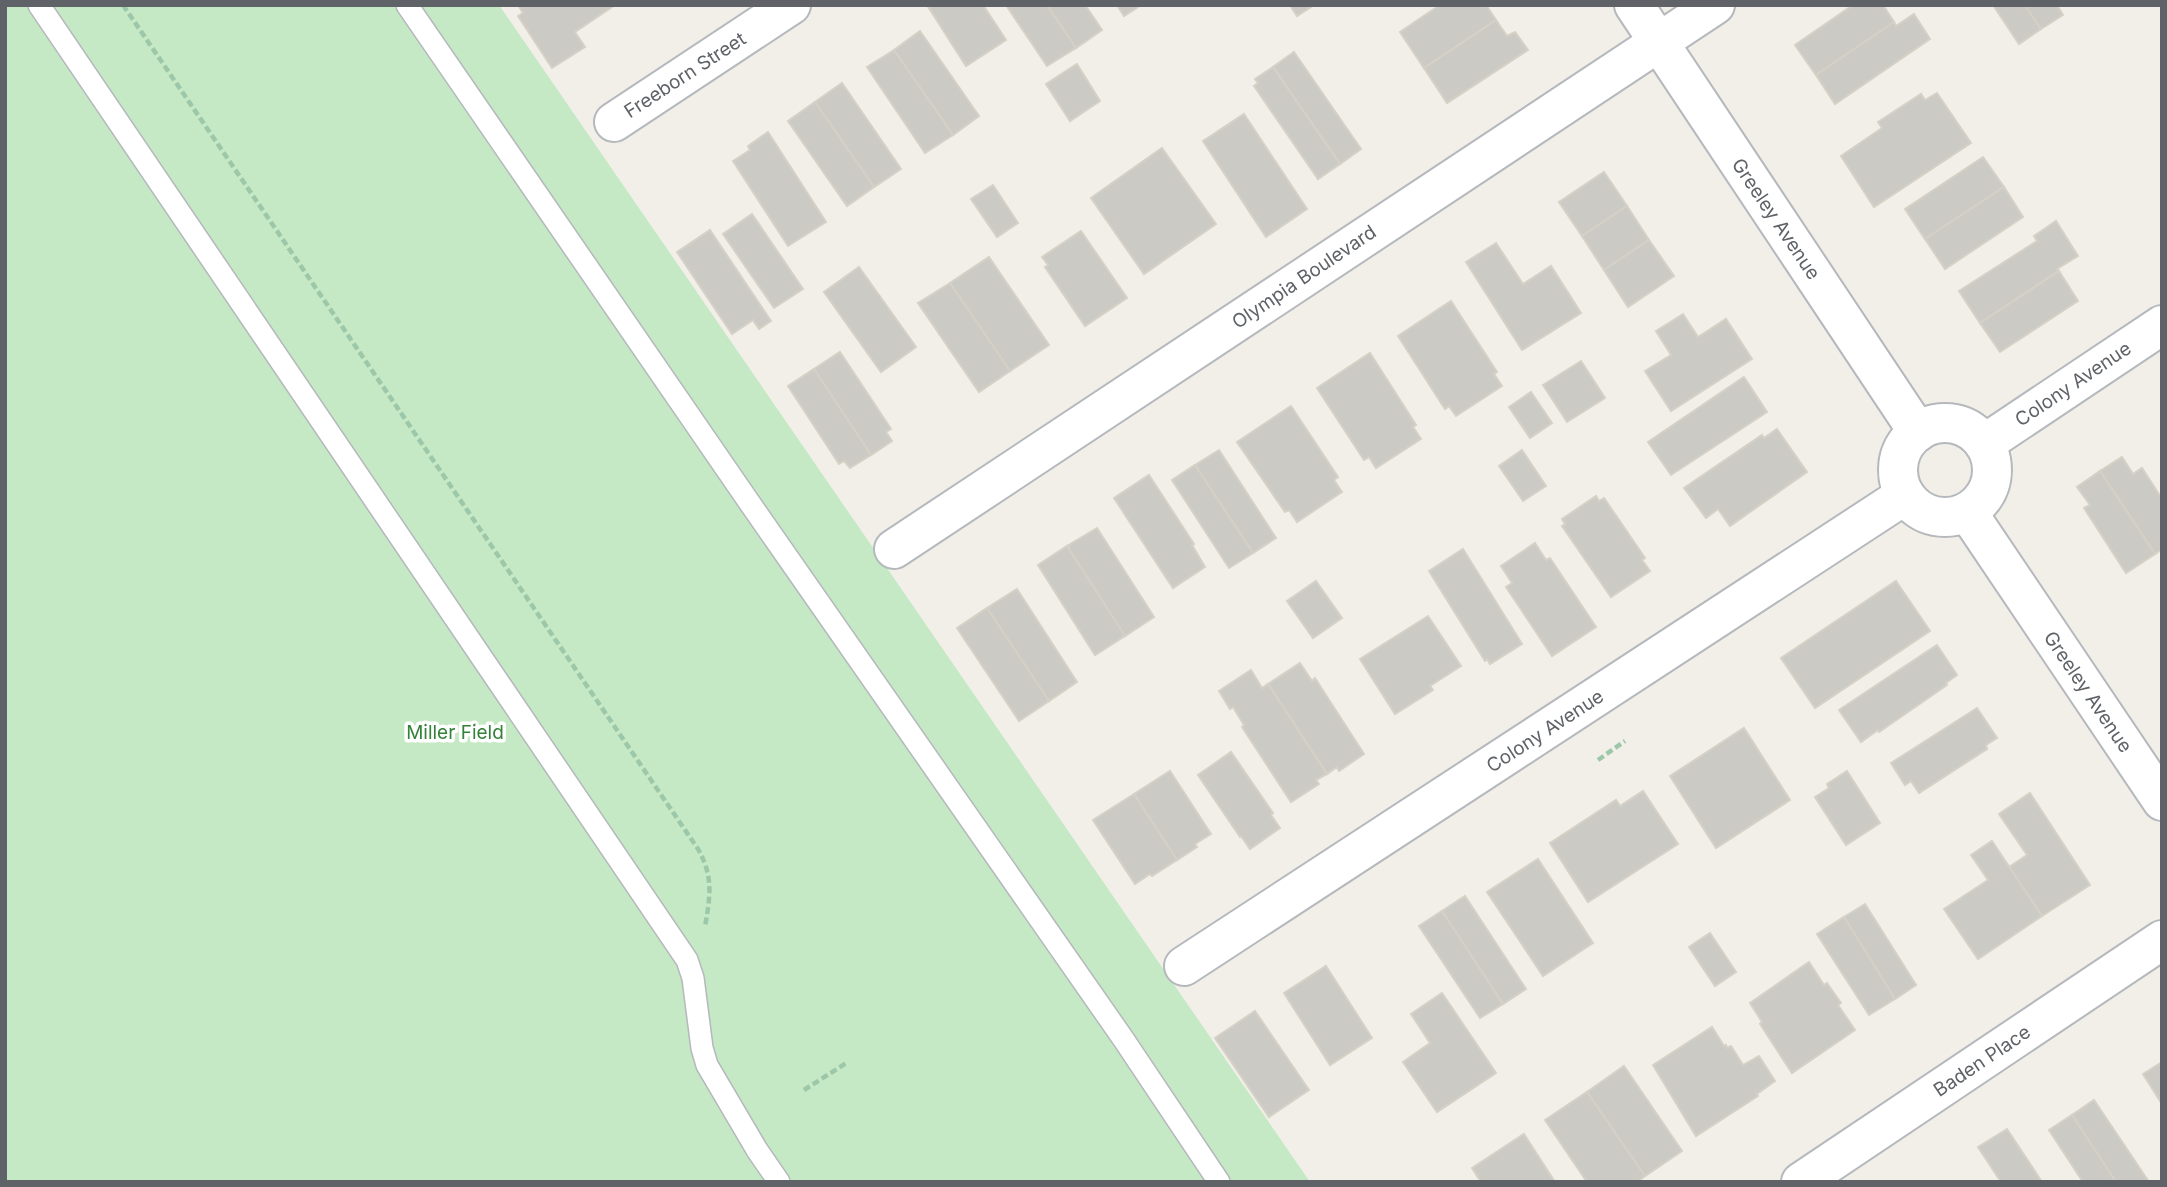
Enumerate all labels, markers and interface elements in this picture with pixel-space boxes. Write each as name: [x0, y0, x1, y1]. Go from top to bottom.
street label: Freeborn Street: [620, 27, 750, 123]
street label: Greeley Avenue: [1727, 154, 1825, 284]
street label: Olympia Boulevard: [1228, 220, 1380, 334]
street label: Colony Avenue: [2011, 337, 2135, 431]
street label: Greeley Avenue: [2039, 627, 2137, 757]
street label: Colony Avenue: [1482, 685, 1608, 777]
park label: Miller Field: [406, 721, 504, 744]
street label: Baden Place: [1929, 1020, 2035, 1102]

